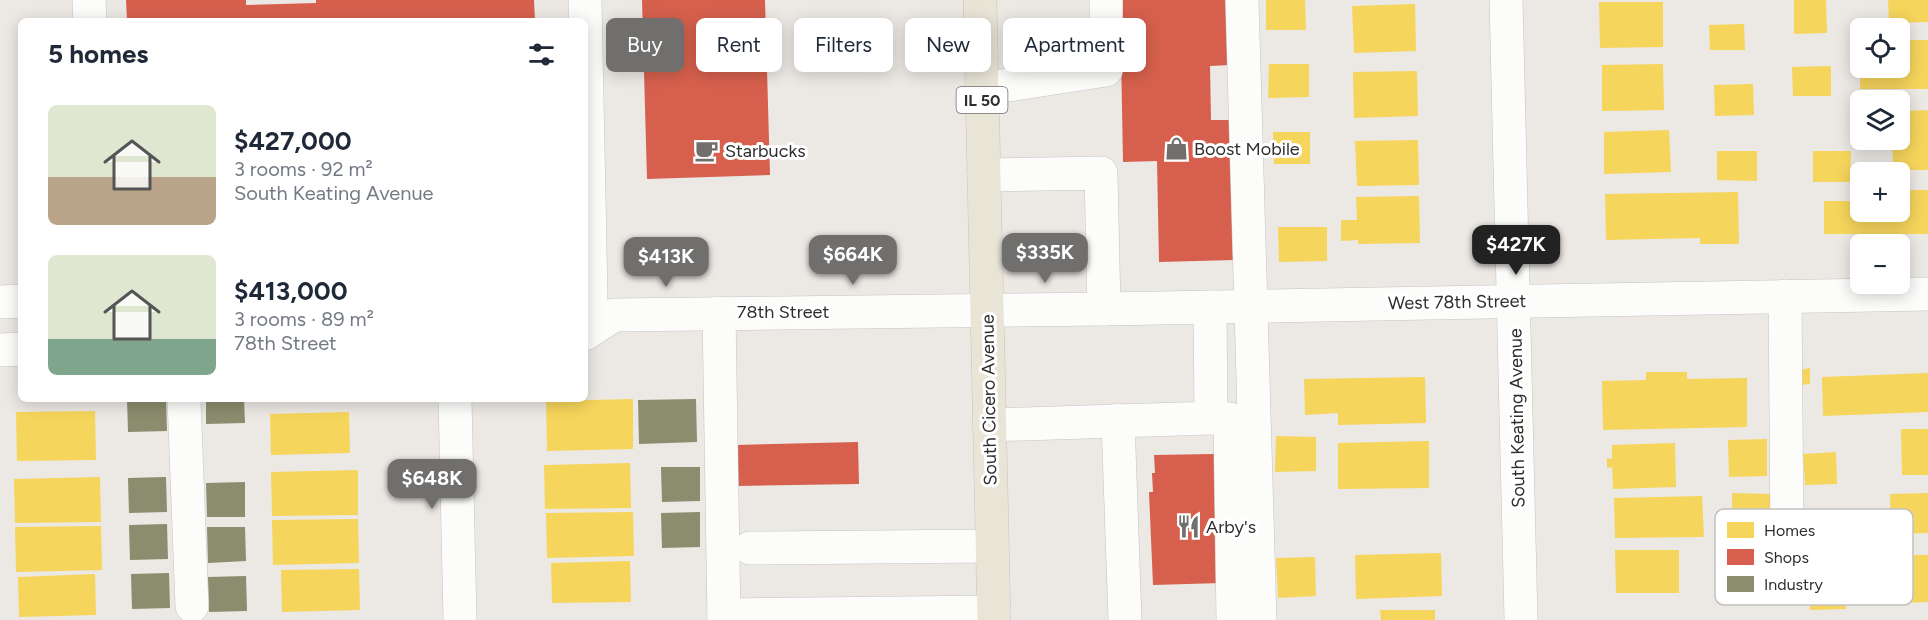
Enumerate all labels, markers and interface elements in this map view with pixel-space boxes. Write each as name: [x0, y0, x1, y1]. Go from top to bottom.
chip: Buy: [606, 18, 684, 72]
chip: Rent: [696, 18, 782, 72]
chip: Filters: [794, 18, 893, 72]
chip: New: [905, 18, 991, 72]
chip: Apartment: [1003, 18, 1146, 72]
map controls: [1850, 18, 1910, 294]
button: locate: [1850, 18, 1910, 78]
text: 5 homes: [48, 38, 148, 70]
icon: filters: [525, 38, 558, 71]
road number: IL 50: [956, 87, 1008, 113]
button: layers: [1850, 90, 1910, 150]
text: $427,000: [234, 125, 352, 157]
icon: home: [96, 129, 168, 201]
shop icon: Boost Mobile: [1163, 136, 1189, 162]
cafe icon: Starbucks: [694, 138, 720, 164]
place label: Boost Mobile: [1194, 138, 1300, 160]
place label: Starbucks: [725, 140, 806, 162]
text: 3 rooms · 92 m²: [234, 157, 373, 181]
button: +: [1850, 162, 1910, 222]
text: South Keating Avenue: [234, 181, 434, 205]
pin: $427K: [1474, 225, 1558, 276]
text: $427K: [1486, 232, 1546, 256]
pin: $335K: [1003, 233, 1087, 284]
button: −: [1850, 234, 1910, 294]
pin: $664K: [811, 235, 895, 286]
pin: $413K: [624, 237, 708, 288]
text: $335K: [1016, 240, 1074, 264]
text: $664K: [823, 242, 883, 266]
text: $413K: [638, 244, 694, 268]
text: $413,000: [234, 275, 348, 307]
icon: home: [96, 279, 168, 351]
street label: West 78th Street: [1388, 290, 1527, 314]
street label: 78th Street: [737, 301, 829, 323]
text: 3 rooms · 89 m²: [234, 307, 374, 331]
street label: South Cicero Avenue: [977, 314, 1001, 486]
street label: South Keating Avenue: [1504, 328, 1530, 508]
text: 78th Street: [234, 331, 337, 355]
pin: $648K: [390, 459, 474, 510]
text: $648K: [402, 466, 462, 490]
legend: [1715, 509, 1913, 605]
restaurant icon: Arby's: [1175, 514, 1201, 540]
place label: Arby's: [1206, 516, 1256, 538]
text: Homes: [1764, 521, 1815, 540]
text: Shops: [1764, 548, 1809, 567]
text: Industry: [1764, 575, 1823, 594]

